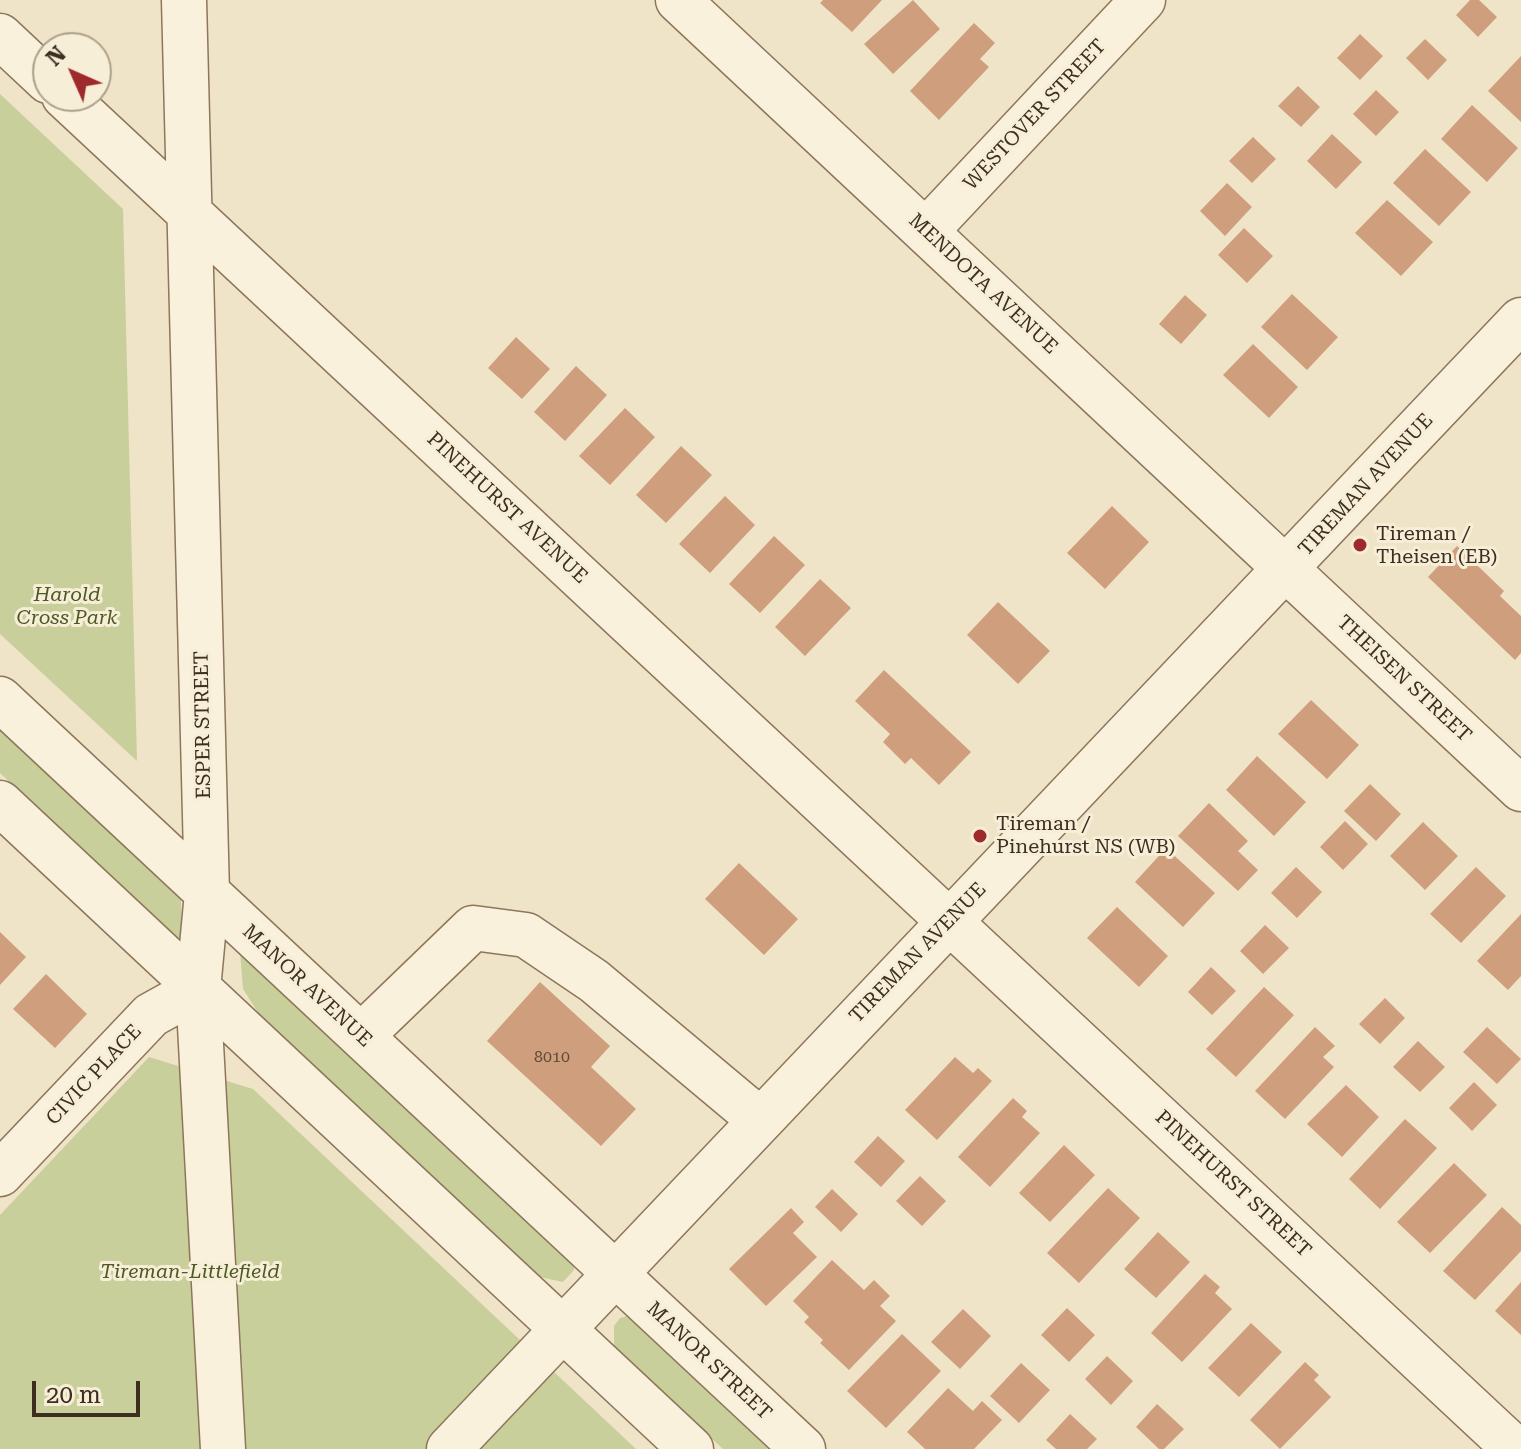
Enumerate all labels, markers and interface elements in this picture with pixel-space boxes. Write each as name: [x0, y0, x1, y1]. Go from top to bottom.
north arrow: [32, 32, 112, 112]
street label: WESTOVER STREET: [959, 34, 1111, 196]
text: N: [41, 41, 71, 71]
street label: MENDOTA AVENUE: [903, 209, 1063, 359]
street label: TIREMAN AVENUE: [1294, 409, 1438, 561]
street label: PINEHURST AVENUE: [422, 427, 592, 589]
place label: Tireman / Theisen (EB): [1376, 522, 1497, 569]
marker: Tireman / Theisen (EB): [1351, 536, 1369, 554]
park label: Harold Cross Park: [17, 583, 117, 630]
street label: THEISEN STREET: [1332, 611, 1476, 747]
street label: ESPER STREET: [190, 651, 216, 799]
place label: Tireman / Pinehurst NS (WB): [996, 812, 1175, 859]
marker: Tireman / Pinehurst NS (WB): [971, 827, 989, 845]
street label: TIREMAN AVENUE: [845, 878, 991, 1028]
street label: MANOR AVENUE: [237, 920, 377, 1052]
street label: CIVIC PLACE: [41, 1020, 147, 1130]
house number: 8010: [534, 1047, 570, 1067]
street label: PINEHURST STREET: [1150, 1105, 1316, 1263]
park label: Tireman-Littlefield: [100, 1260, 280, 1284]
street label: MANOR STREET: [642, 1297, 776, 1425]
scale bar: [36, 1365, 144, 1415]
text: 20 m: [46, 1381, 101, 1409]

